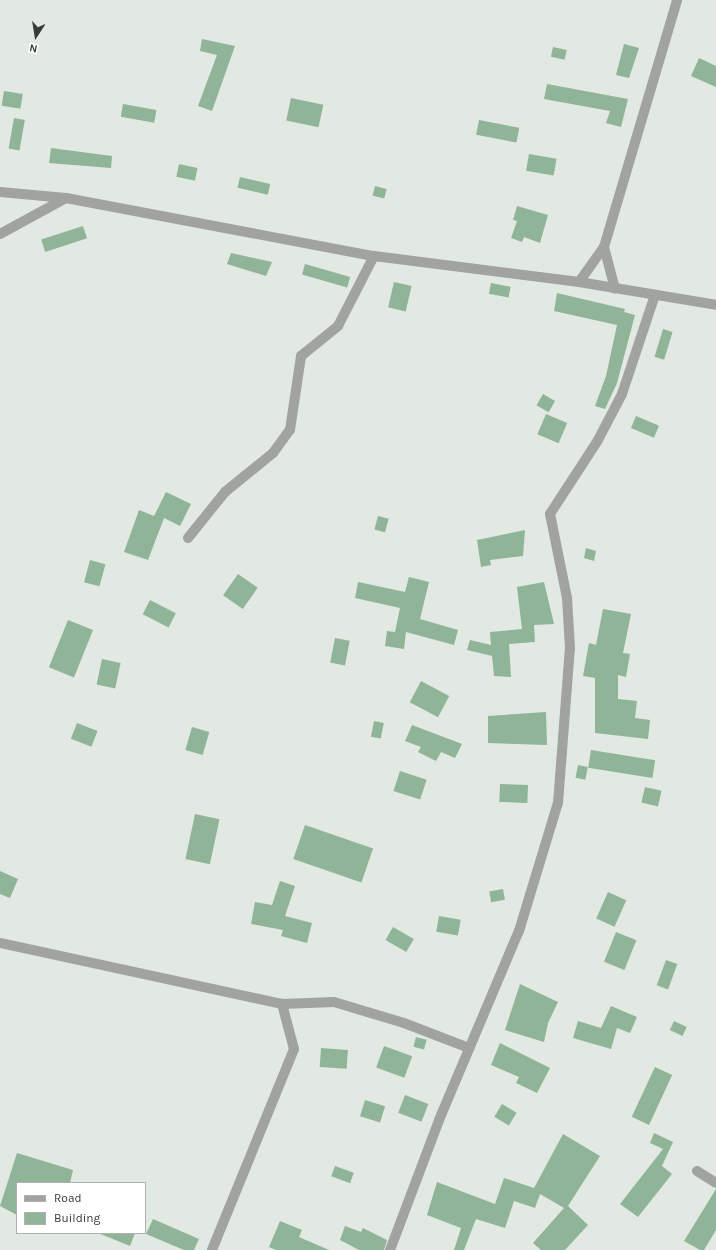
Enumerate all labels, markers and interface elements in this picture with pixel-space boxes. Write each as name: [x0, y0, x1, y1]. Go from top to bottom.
north arrow: [16, 16, 56, 56]
text: N: [28, 41, 39, 55]
legend: [16, 1182, 146, 1234]
text: Road: [54, 1191, 82, 1205]
text: Building: [54, 1211, 100, 1225]

